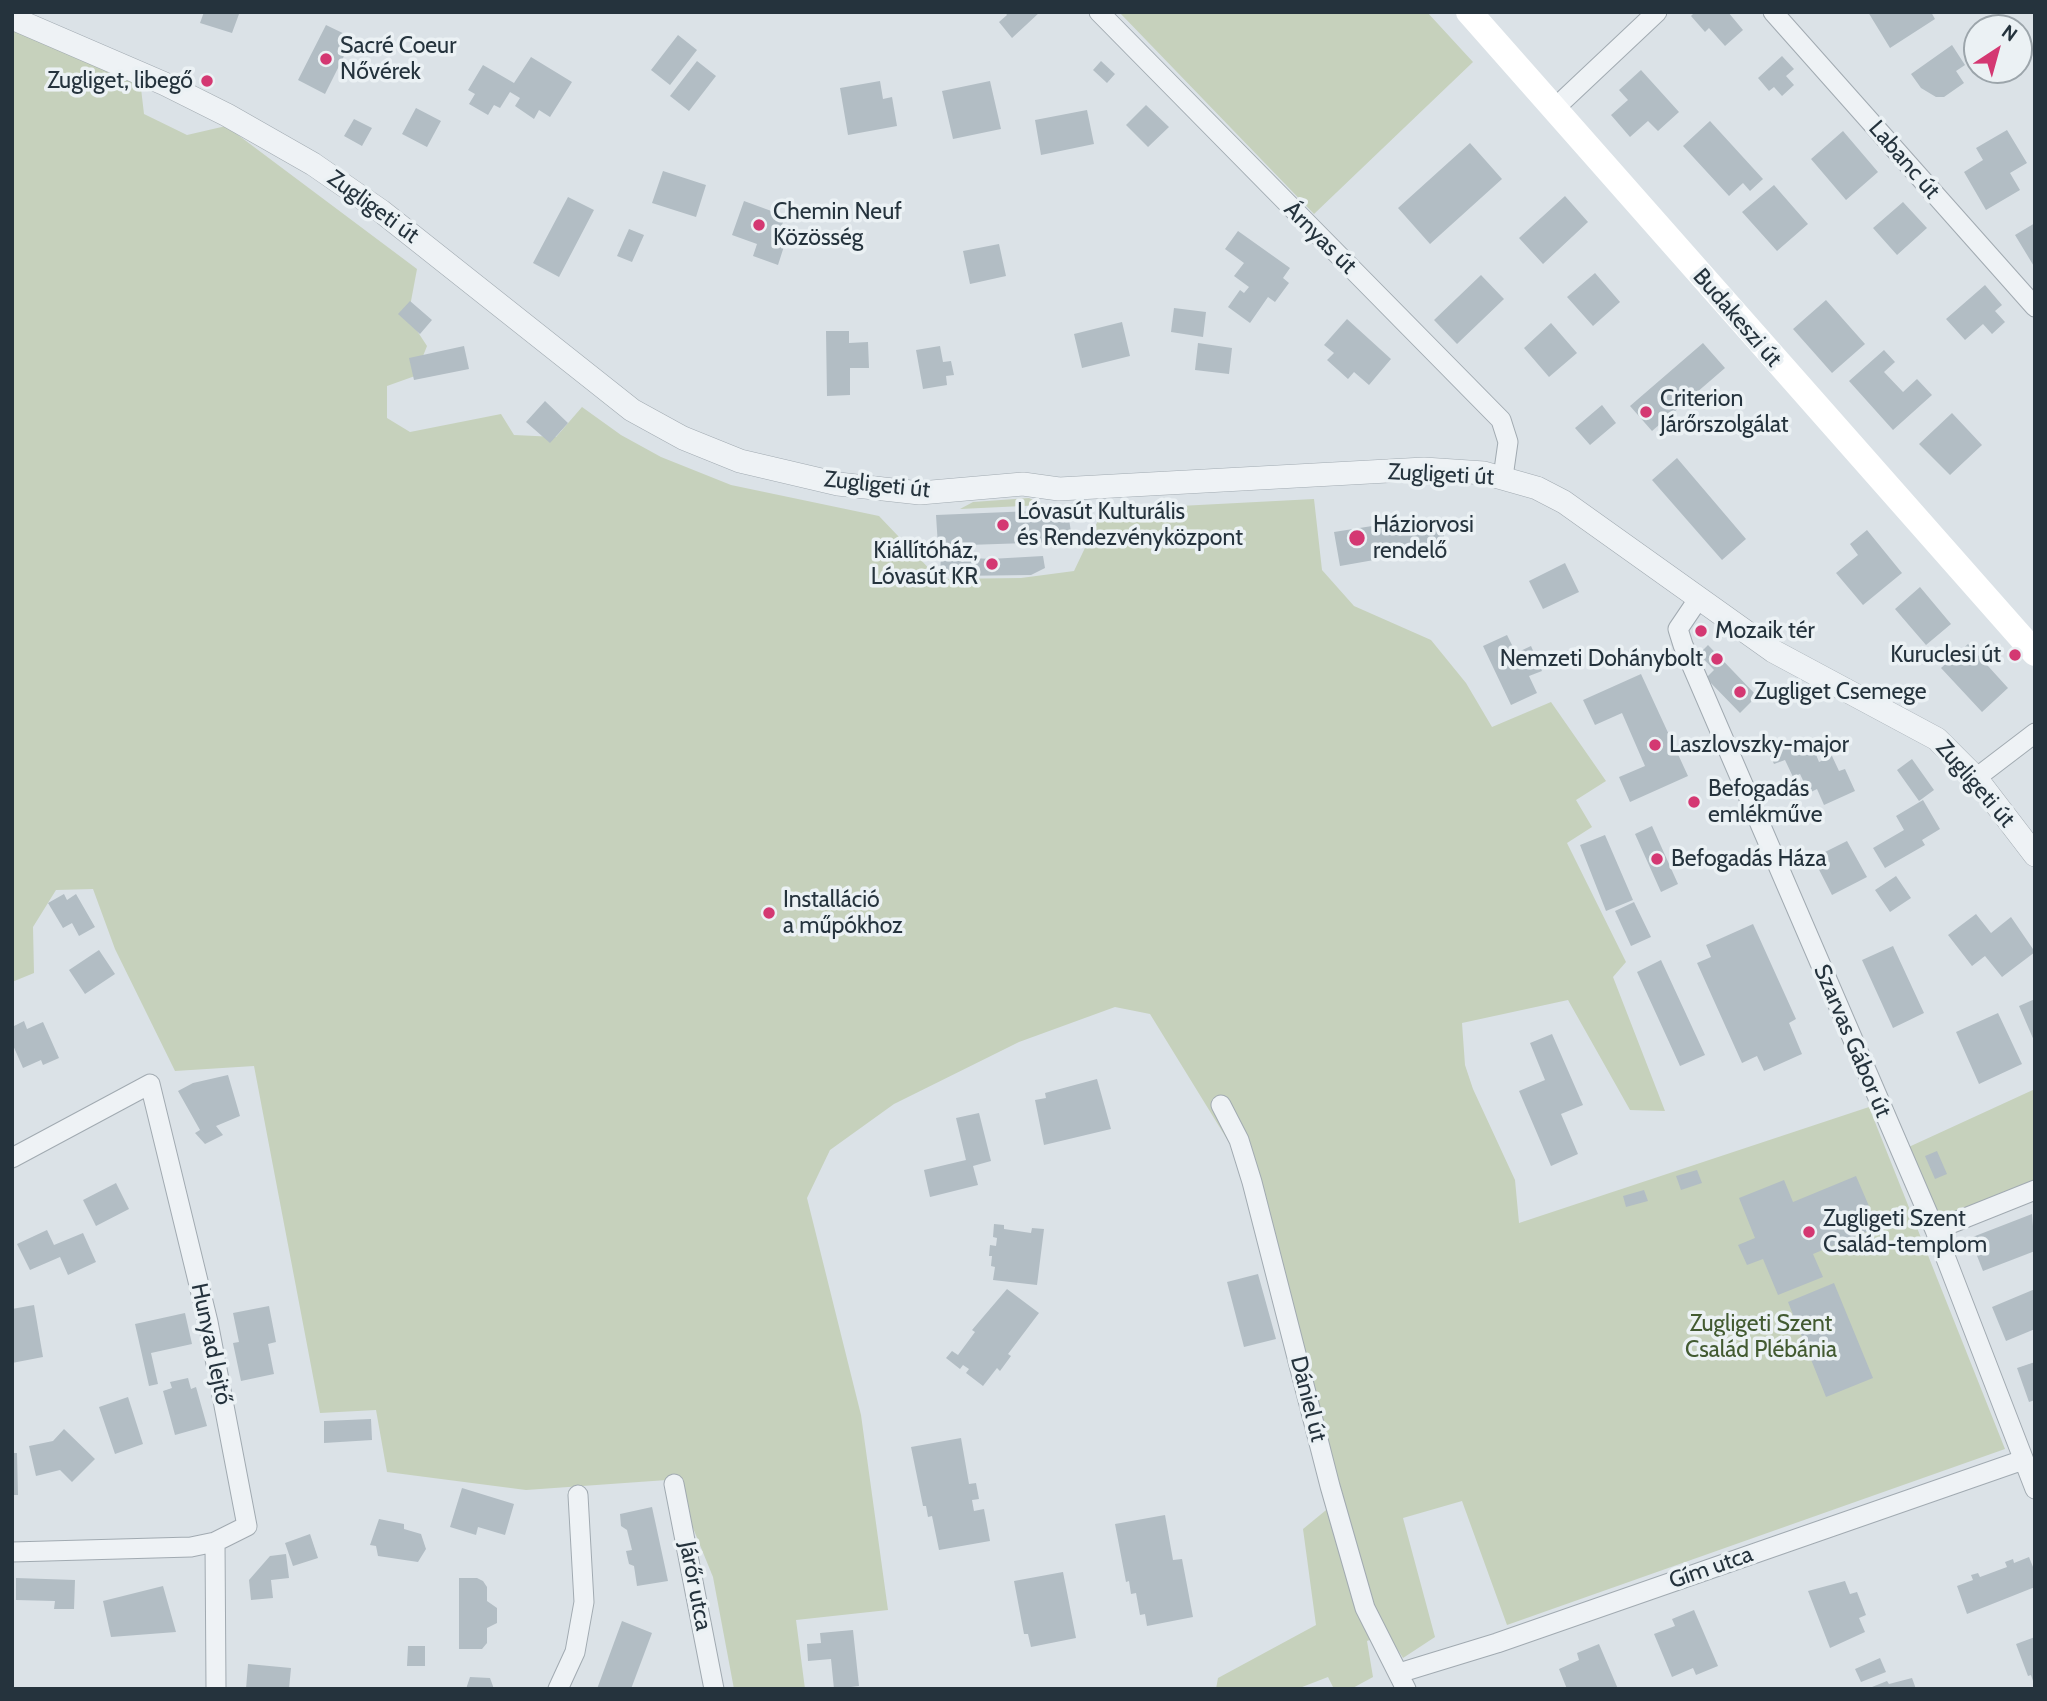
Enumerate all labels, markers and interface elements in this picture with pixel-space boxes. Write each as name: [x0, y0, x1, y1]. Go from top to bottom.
north arrow: [1963, 14, 2033, 84]
text: N: [1997, 20, 2022, 46]
place label: Sacré Coeur Nővérek: [340, 32, 456, 86]
marker: Sacré Coeur Nővérek: [318, 51, 334, 67]
place label: Zugliget, libegő: [47, 67, 193, 95]
marker: Zugliget, libegő: [199, 73, 215, 89]
street label: Labanc út: [1863, 115, 1945, 205]
street label: Zugligeti út: [322, 165, 424, 249]
street label: Árnyas út: [1278, 196, 1362, 280]
place label: Chemin Neuf Közösség: [773, 198, 902, 252]
marker: Chemin Neuf Közösség: [751, 217, 767, 233]
street label: Budakeszi út: [1687, 263, 1787, 373]
place label: Criterion Járőrszolgálat: [1660, 385, 1789, 439]
marker: Criterion Járőrszolgálat: [1638, 404, 1654, 420]
street label: Zugligeti út: [1387, 458, 1495, 492]
street label: Zugligeti út: [823, 466, 931, 504]
place label: Lóvasút Kulturális és Rendezvényközpont: [1017, 498, 1243, 552]
place label: Háziorvosi rendelő: [1373, 511, 1474, 565]
marker: Lóvasút Kulturális és Rendezvényközpont: [995, 517, 1011, 533]
marker: Háziorvosi rendelő: [1347, 528, 1367, 548]
place label: Kiállítóház, Lóvasút KR: [871, 537, 978, 591]
marker: Kiállítóház, Lóvasút KR: [984, 556, 1000, 572]
place label: Mozaik tér: [1715, 617, 1815, 645]
marker: Mozaik tér: [1693, 623, 1709, 639]
place label: Kuruclesi út: [1890, 641, 2001, 669]
place label: Nemzeti Dohánybolt: [1500, 645, 1703, 673]
marker: Kuruclesi út: [2007, 647, 2023, 663]
marker: Nemzeti Dohánybolt: [1709, 651, 1725, 667]
place label: Zugliget Csemege: [1754, 678, 1926, 706]
marker: Zugliget Csemege: [1732, 684, 1748, 700]
place label: Laszlovszky-major: [1669, 731, 1849, 759]
street label: Zugligeti út: [1930, 735, 2020, 833]
marker: Laszlovszky-major: [1647, 737, 1663, 753]
place label: Befogadás emlékműve: [1708, 775, 1822, 829]
marker: Befogadás emlékműve: [1686, 794, 1702, 810]
place label: Befogadás Háza: [1671, 845, 1826, 873]
marker: Befogadás Háza: [1649, 851, 1665, 867]
place label: Installáció a műpókhoz: [783, 886, 903, 940]
marker: Installáció a műpókhoz: [761, 905, 777, 921]
street label: Szarvas Gábor út: [1807, 960, 1897, 1122]
place label: Zugligeti Szent Család-templom: [1823, 1205, 1987, 1259]
marker: Zugligeti Szent Család-templom: [1801, 1224, 1817, 1240]
street label: Hunyad lejtő: [185, 1281, 237, 1407]
park label: Zugligeti Szent Család Plébánia: [1685, 1310, 1837, 1364]
street label: Dániel út: [1284, 1353, 1332, 1445]
street label: Járőr utca: [673, 1539, 717, 1633]
street label: Gím utca: [1666, 1541, 1756, 1595]

